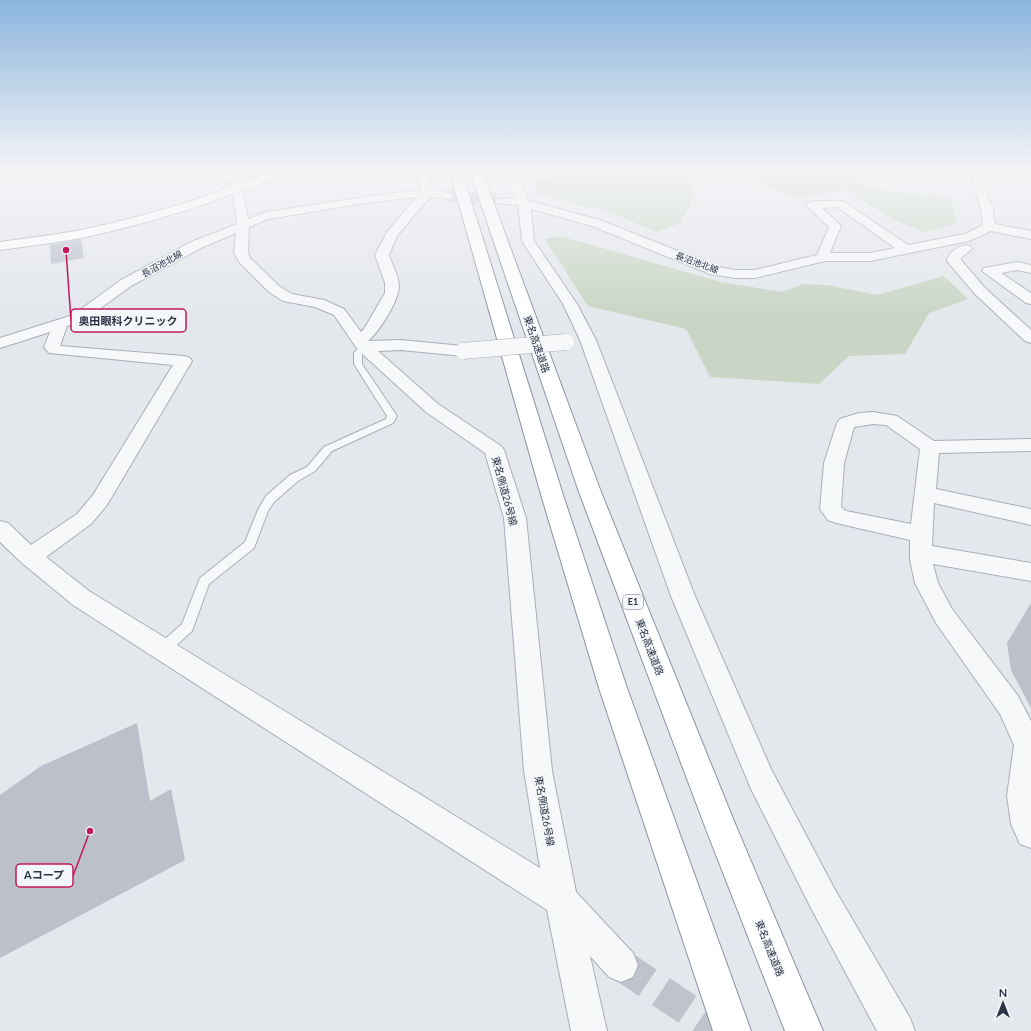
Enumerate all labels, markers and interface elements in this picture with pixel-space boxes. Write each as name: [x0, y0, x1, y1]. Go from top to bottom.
street label: 長沼池北線: [139, 247, 185, 279]
street label: 長沼池北線: [674, 250, 721, 276]
callout: 奥田眼科クリニック: [71, 309, 186, 332]
text: 奥田眼科クリニック: [79, 314, 178, 327]
street label: 東名高速道路: [522, 314, 552, 374]
street label: 東名側道26号線: [490, 455, 520, 527]
road number: E1: [623, 595, 643, 609]
street label: 東名高速道路: [634, 617, 666, 677]
street label: 東名側道26号線: [533, 775, 557, 847]
callout: Aコープ: [16, 864, 73, 887]
text: Aコープ: [23, 868, 64, 881]
street label: 東名高速道路: [753, 918, 787, 978]
north arrow: [983, 983, 1023, 1023]
text: N: [999, 986, 1007, 999]

